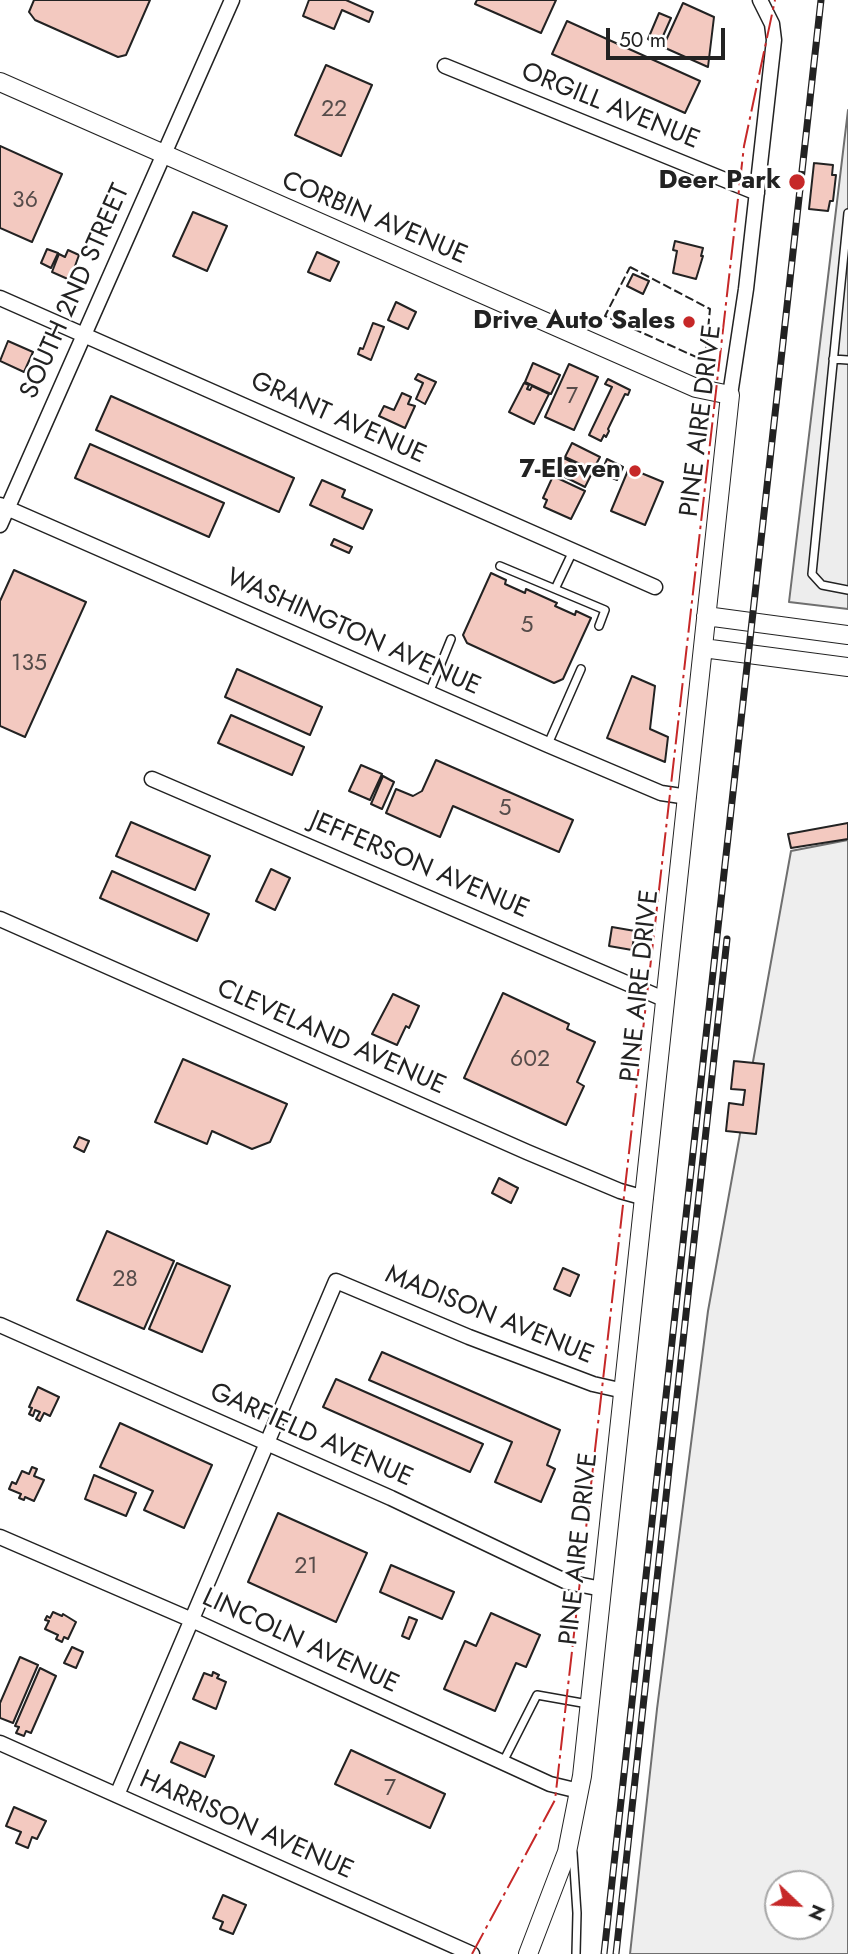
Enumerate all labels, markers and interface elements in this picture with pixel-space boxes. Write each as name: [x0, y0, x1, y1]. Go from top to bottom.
scale bar: [610, 14, 729, 58]
text: 50 m: [619, 25, 666, 55]
street label: ORGILL AVENUE: [516, 57, 704, 157]
house number: 22: [321, 96, 347, 124]
street label: CORBIN AVENUE: [277, 166, 471, 272]
place label: Deer Park: [659, 166, 781, 198]
marker: Deer Park: [787, 172, 807, 192]
street label: SOUTH 2ND STREET: [15, 180, 137, 404]
house number: 36: [12, 187, 38, 215]
place label: Drive Auto Sales: [473, 306, 675, 338]
marker: Drive Auto Sales: [681, 314, 697, 330]
street label: PINE AIRE DRIVE: [675, 323, 729, 519]
street label: GRANT AVENUE: [245, 366, 431, 472]
house number: 7: [566, 383, 578, 411]
place label: 7-Eleven: [519, 455, 621, 487]
marker: 7-Eleven: [627, 463, 643, 479]
street label: WASHINGTON AVENUE: [221, 563, 485, 703]
house number: 5: [521, 612, 533, 640]
house number: 135: [11, 650, 47, 678]
house number: 5: [499, 795, 511, 823]
street label: JEFFERSON AVENUE: [305, 806, 533, 926]
street label: PINE AIRE DRIVE: [615, 888, 667, 1084]
street label: CLEVELAND AVENUE: [212, 973, 450, 1103]
house number: 602: [510, 1046, 550, 1074]
street label: MADISON AVENUE: [380, 1260, 598, 1372]
house number: 28: [112, 1266, 138, 1294]
street label: GARFIELD AVENUE: [205, 1377, 417, 1495]
street label: PINE AIRE DRIVE: [554, 1451, 606, 1647]
house number: 21: [294, 1553, 318, 1581]
street label: LINCOLN AVENUE: [197, 1583, 403, 1701]
street label: HARRISON AVENUE: [134, 1765, 358, 1887]
house number: 7: [384, 1775, 396, 1803]
north arrow: [764, 1870, 834, 1940]
text: N: [802, 1900, 832, 1925]

